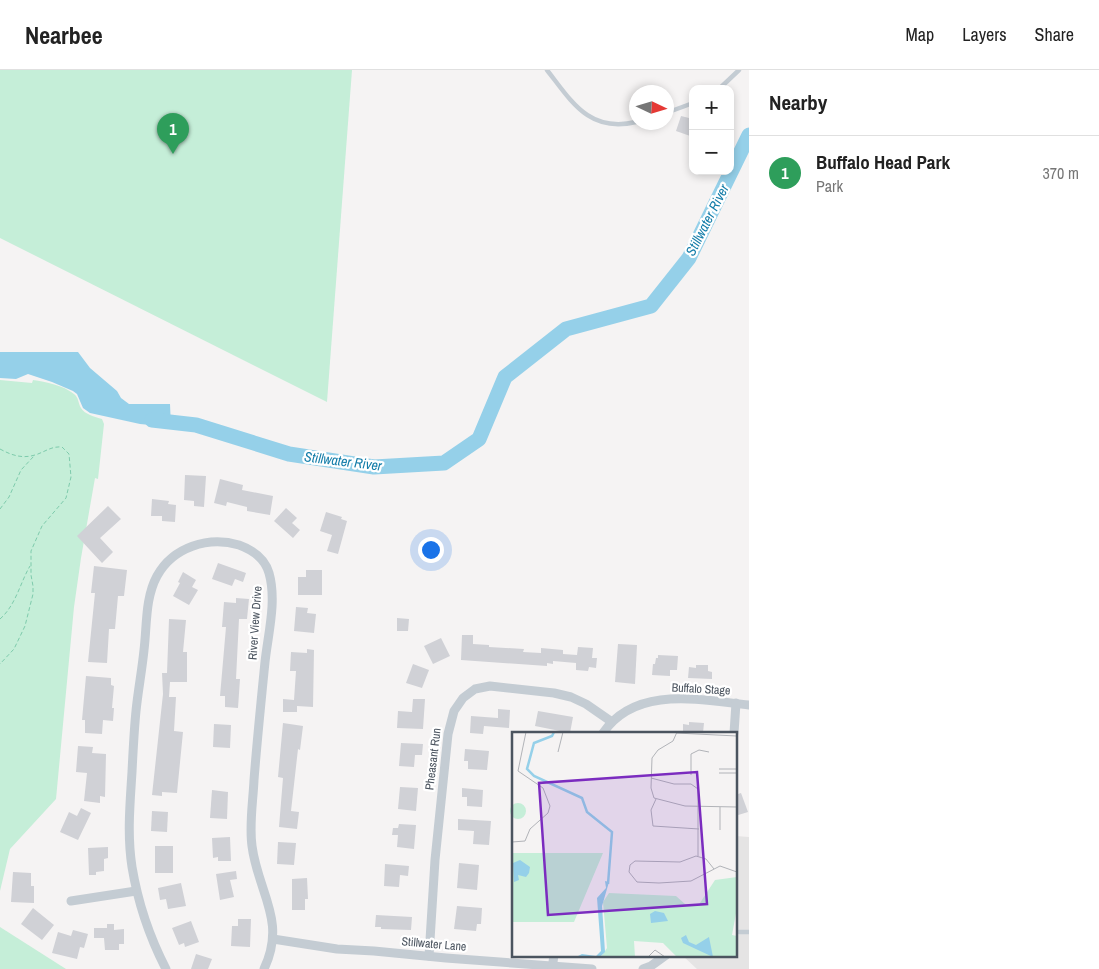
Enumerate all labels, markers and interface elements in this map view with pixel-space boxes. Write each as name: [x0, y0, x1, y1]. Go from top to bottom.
text: Nearbee: [25, 19, 103, 51]
text: Map: [906, 22, 934, 47]
text: Layers: [962, 22, 1007, 47]
text: Share: [1035, 22, 1074, 47]
north arrow: [629, 85, 674, 130]
map controls: [689, 85, 734, 175]
button: +: [689, 85, 734, 130]
text: Nearby: [769, 88, 827, 117]
pin: 1: [157, 113, 189, 154]
button: −: [689, 130, 734, 175]
text: Buffalo Head Park: [816, 149, 950, 175]
text: 1: [781, 162, 789, 184]
text: 370 m: [1043, 162, 1079, 184]
text: Park: [816, 175, 843, 197]
water label: Stillwater River: [681, 180, 733, 259]
water label: Stillwater River: [303, 447, 384, 475]
your location: [418, 537, 444, 563]
street label: River View Drive: [244, 585, 266, 661]
street label: Buffalo Stage: [671, 679, 731, 699]
street label: Pheasant Run: [421, 727, 445, 791]
inset map: [512, 732, 736, 956]
street label: Stillwater Lane: [401, 933, 467, 955]

